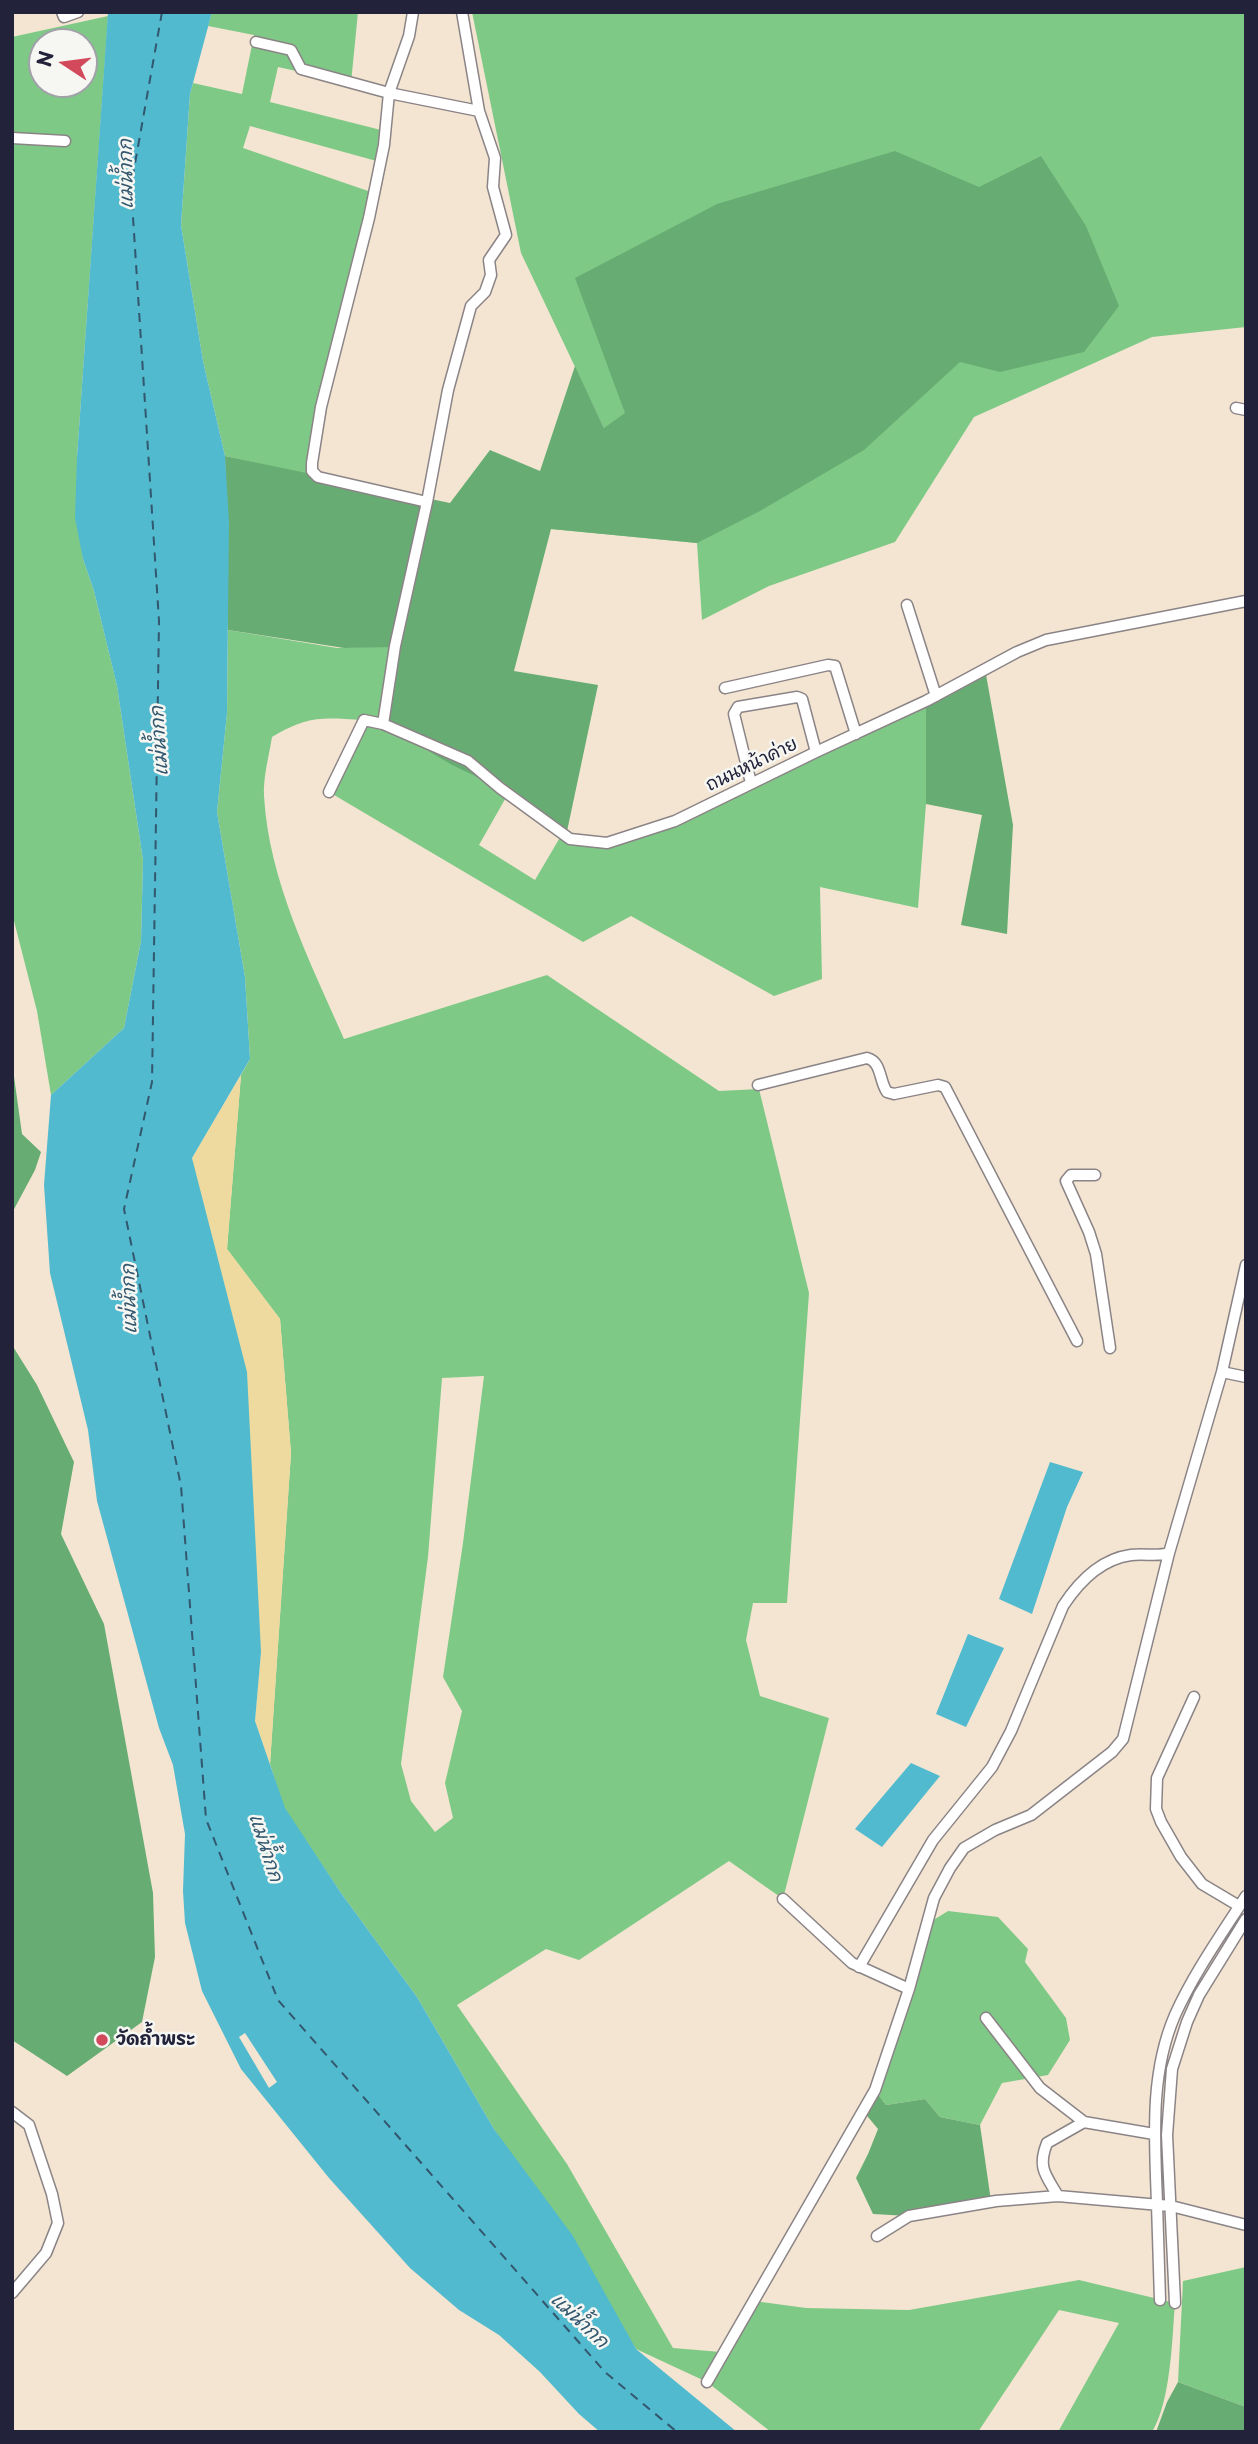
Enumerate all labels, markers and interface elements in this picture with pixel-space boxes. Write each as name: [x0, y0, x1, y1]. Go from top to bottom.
north arrow: [28, 28, 98, 98]
text: N: [29, 48, 60, 69]
water label: แม่น้ำกก: [115, 139, 139, 209]
water label: แม่น้ำกก: [146, 705, 174, 777]
street label: ถนนหน้าค่าย: [703, 734, 801, 796]
water label: แม่น้ำกก: [117, 1264, 143, 1334]
water label: แม่น้ำกก: [243, 1811, 287, 1885]
place label: วัดถ้ำพระ: [116, 2029, 195, 2051]
marker: วัดถ้ำพระ: [94, 2032, 110, 2048]
water label: แม่น้ำกก: [546, 2289, 612, 2353]

